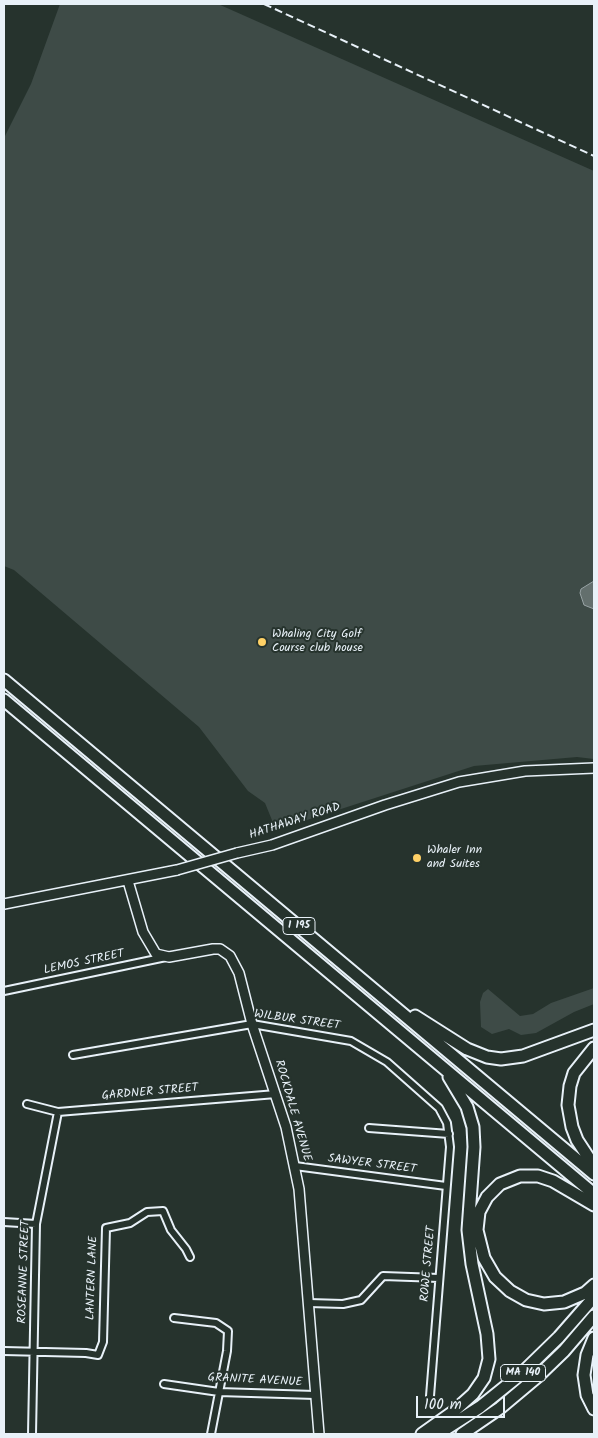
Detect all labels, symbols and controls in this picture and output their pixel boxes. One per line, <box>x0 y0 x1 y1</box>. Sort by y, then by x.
place label: Whaling City Golf Course club house <box>272 628 363 656</box>
marker: Whaling City Golf Course club house <box>256 636 268 648</box>
street label: HATHAWAY ROAD <box>248 800 342 844</box>
place label: Whaler Inn and Suites <box>427 844 482 872</box>
marker: Whaler Inn and Suites <box>411 852 423 864</box>
road number: I 195 <box>283 918 315 934</box>
street label: LEMOS STREET <box>42 947 126 979</box>
street label: WILBUR STREET <box>253 1008 341 1034</box>
street label: ROCKDALE AVENUE <box>271 1059 313 1163</box>
street label: GARDNER STREET <box>101 1082 199 1104</box>
street label: SAWYER STREET <box>327 1152 417 1178</box>
street label: ROSEANNE STREET <box>16 1220 34 1324</box>
street label: ROWE STREET <box>419 1226 439 1302</box>
street label: LANTERN LANE <box>84 1236 102 1320</box>
road number: MA 140 <box>500 1365 546 1382</box>
street label: GRANITE AVENUE <box>207 1371 303 1391</box>
scale bar <box>418 1386 507 1418</box>
text: 100 m <box>424 1393 462 1417</box>

